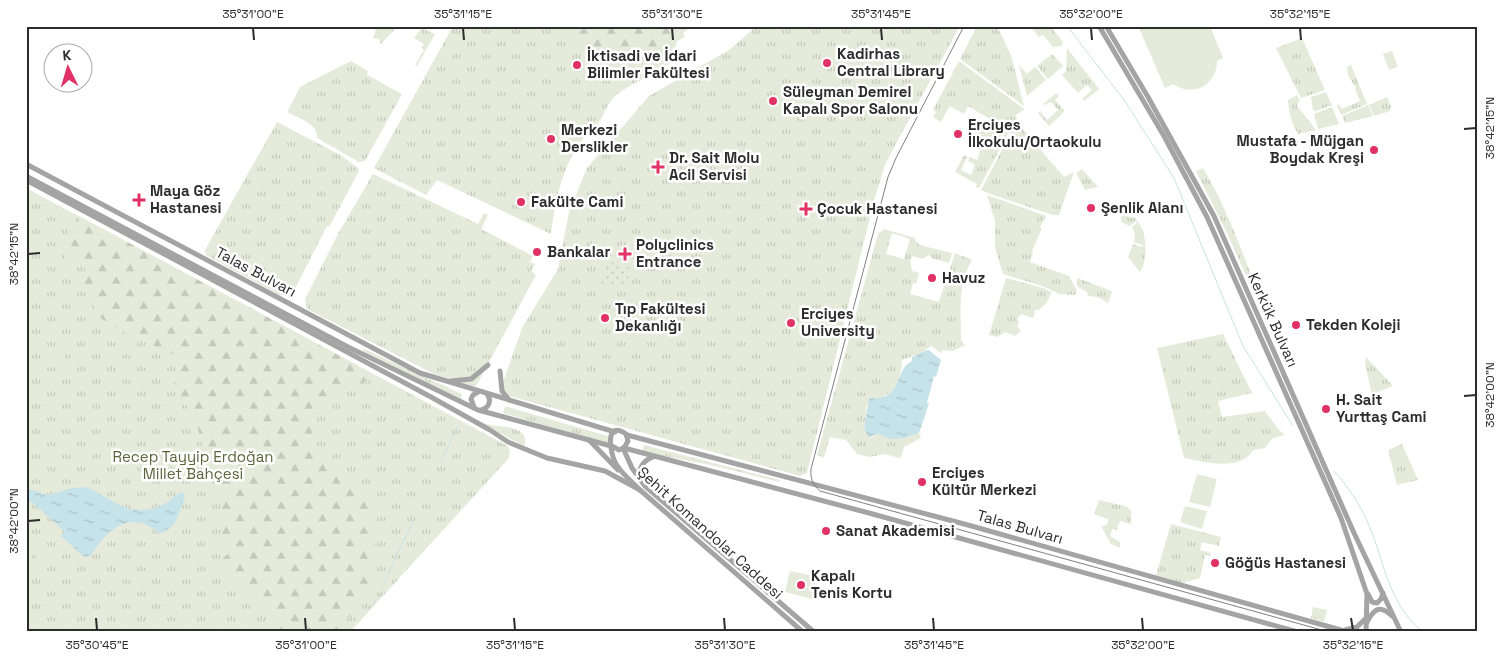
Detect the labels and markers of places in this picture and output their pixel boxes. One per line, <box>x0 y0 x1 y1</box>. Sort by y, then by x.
place label: Kadirhas Central Library <box>837 44 945 80</box>
place label: İktisadi ve İdari Bilimler Fakültesi <box>587 46 709 82</box>
marker: Kadirhas Central Library <box>821 57 833 69</box>
marker: İktisadi ve İdari Bilimler Fakültesi <box>571 59 583 71</box>
place label: Süleyman Demirel Kapalı Spor Salonu <box>783 82 918 118</box>
marker: Süleyman Demirel Kapalı Spor Salonu <box>767 95 779 107</box>
place label: Erciyes İlkokulu/Ortaokulu <box>968 115 1101 151</box>
place label: Merkezi Derslikler <box>561 120 628 156</box>
marker: Erciyes İlkokulu/Ortaokulu <box>952 128 964 140</box>
place label: Mustafa - Müjgan Boydak Kreşi <box>1236 131 1364 167</box>
marker: Merkezi Derslikler <box>545 133 557 145</box>
marker: Mustafa - Müjgan Boydak Kreşi <box>1368 144 1380 156</box>
place label: Dr. Sait Molu Acil Servisi <box>669 148 760 184</box>
marker: Dr. Sait Molu Acil Servisi <box>651 160 665 174</box>
place label: Maya Göz Hastanesi <box>150 181 221 217</box>
place label: Fakülte Cami <box>531 192 623 211</box>
marker: Maya Göz Hastanesi <box>132 193 146 207</box>
marker: Fakülte Cami <box>515 196 527 208</box>
place label: Şenlik Alanı <box>1101 198 1183 217</box>
place label: Çocuk Hastanesi <box>817 199 938 218</box>
marker: Çocuk Hastanesi <box>799 202 813 216</box>
marker: Şenlik Alanı <box>1085 202 1097 214</box>
place label: Polyclinics Entrance <box>636 235 714 271</box>
place label: Bankalar <box>547 242 611 261</box>
marker: Bankalar <box>531 246 543 258</box>
marker: Polyclinics Entrance <box>618 247 632 261</box>
place label: Havuz <box>942 268 986 287</box>
marker: Havuz <box>926 272 938 284</box>
place label: Tıp Fakültesi Dekanlığı <box>615 299 706 335</box>
place label: Erciyes University <box>801 304 875 340</box>
marker: Tıp Fakültesi Dekanlığı <box>599 312 611 324</box>
place label: Tekden Koleji <box>1306 315 1400 334</box>
marker: Erciyes University <box>785 317 797 329</box>
marker: Tekden Koleji <box>1290 319 1302 331</box>
place label: H. Sait Yurttaş Cami <box>1336 390 1427 426</box>
marker: H. Sait Yurttaş Cami <box>1320 403 1332 415</box>
place label: Erciyes Kültür Merkezi <box>932 463 1036 499</box>
marker: Erciyes Kültür Merkezi <box>916 476 928 488</box>
place label: Sanat Akademisi <box>836 521 955 540</box>
marker: Sanat Akademisi <box>820 525 832 537</box>
place label: Göğüs Hastanesi <box>1225 553 1346 572</box>
marker: Göğüs Hastanesi <box>1209 557 1221 569</box>
place label: Kapalı Tenis Kortu <box>811 566 892 602</box>
marker: Kapalı Tenis Kortu <box>795 579 807 591</box>

